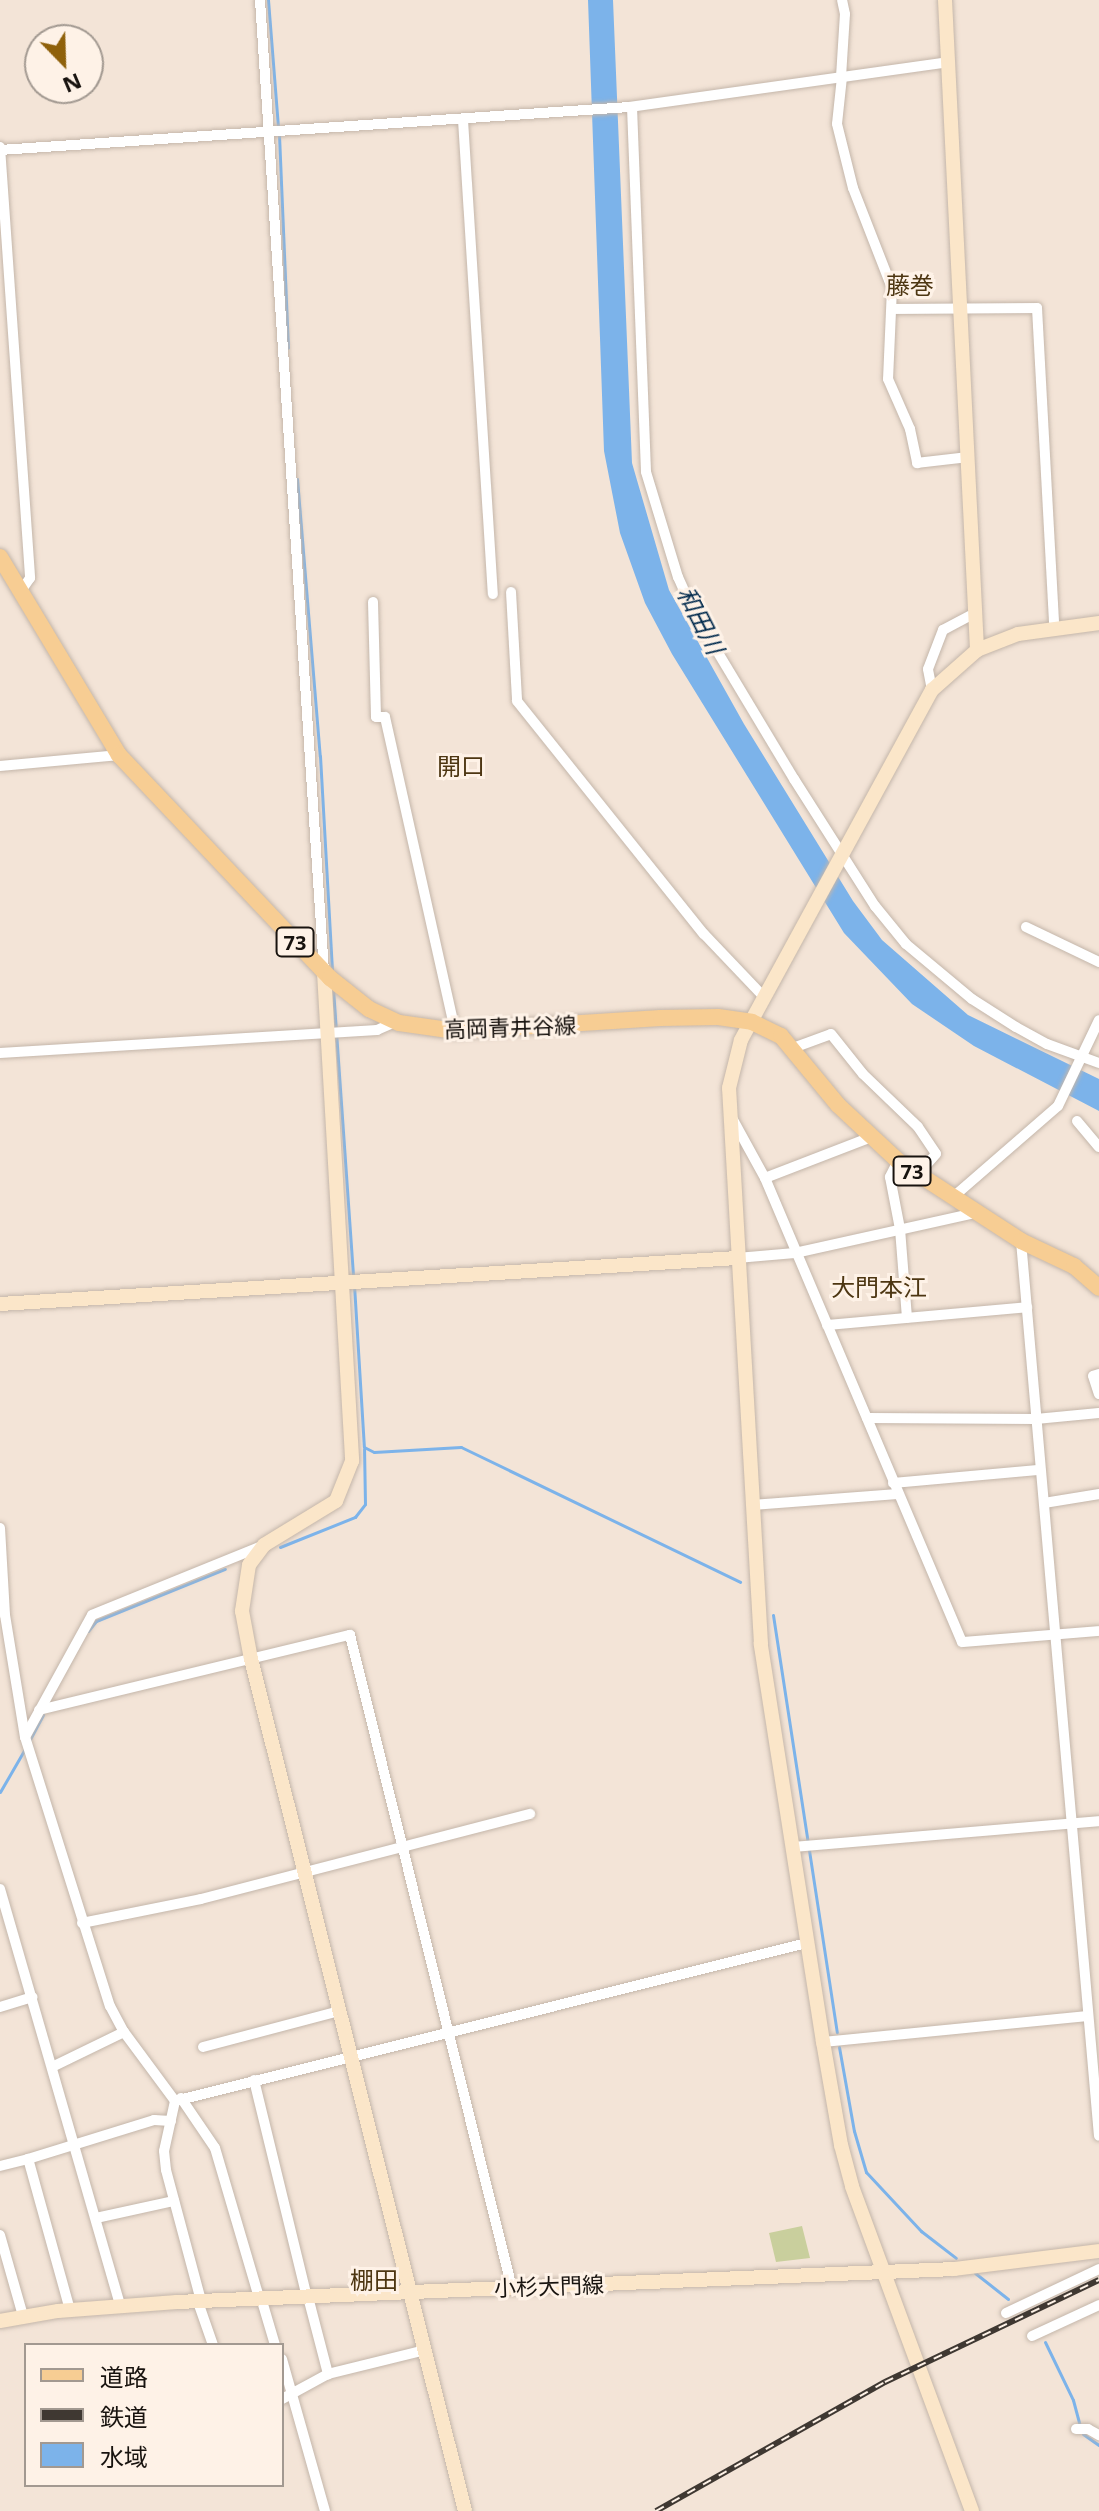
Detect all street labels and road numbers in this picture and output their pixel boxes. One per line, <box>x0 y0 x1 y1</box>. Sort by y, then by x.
road number: 73 <box>275 926 315 958</box>
street label: 高岡青井谷線 <box>444 1012 576 1042</box>
road number: 73 <box>892 1155 932 1187</box>
street label: 小杉大門線 <box>494 2271 604 2301</box>

